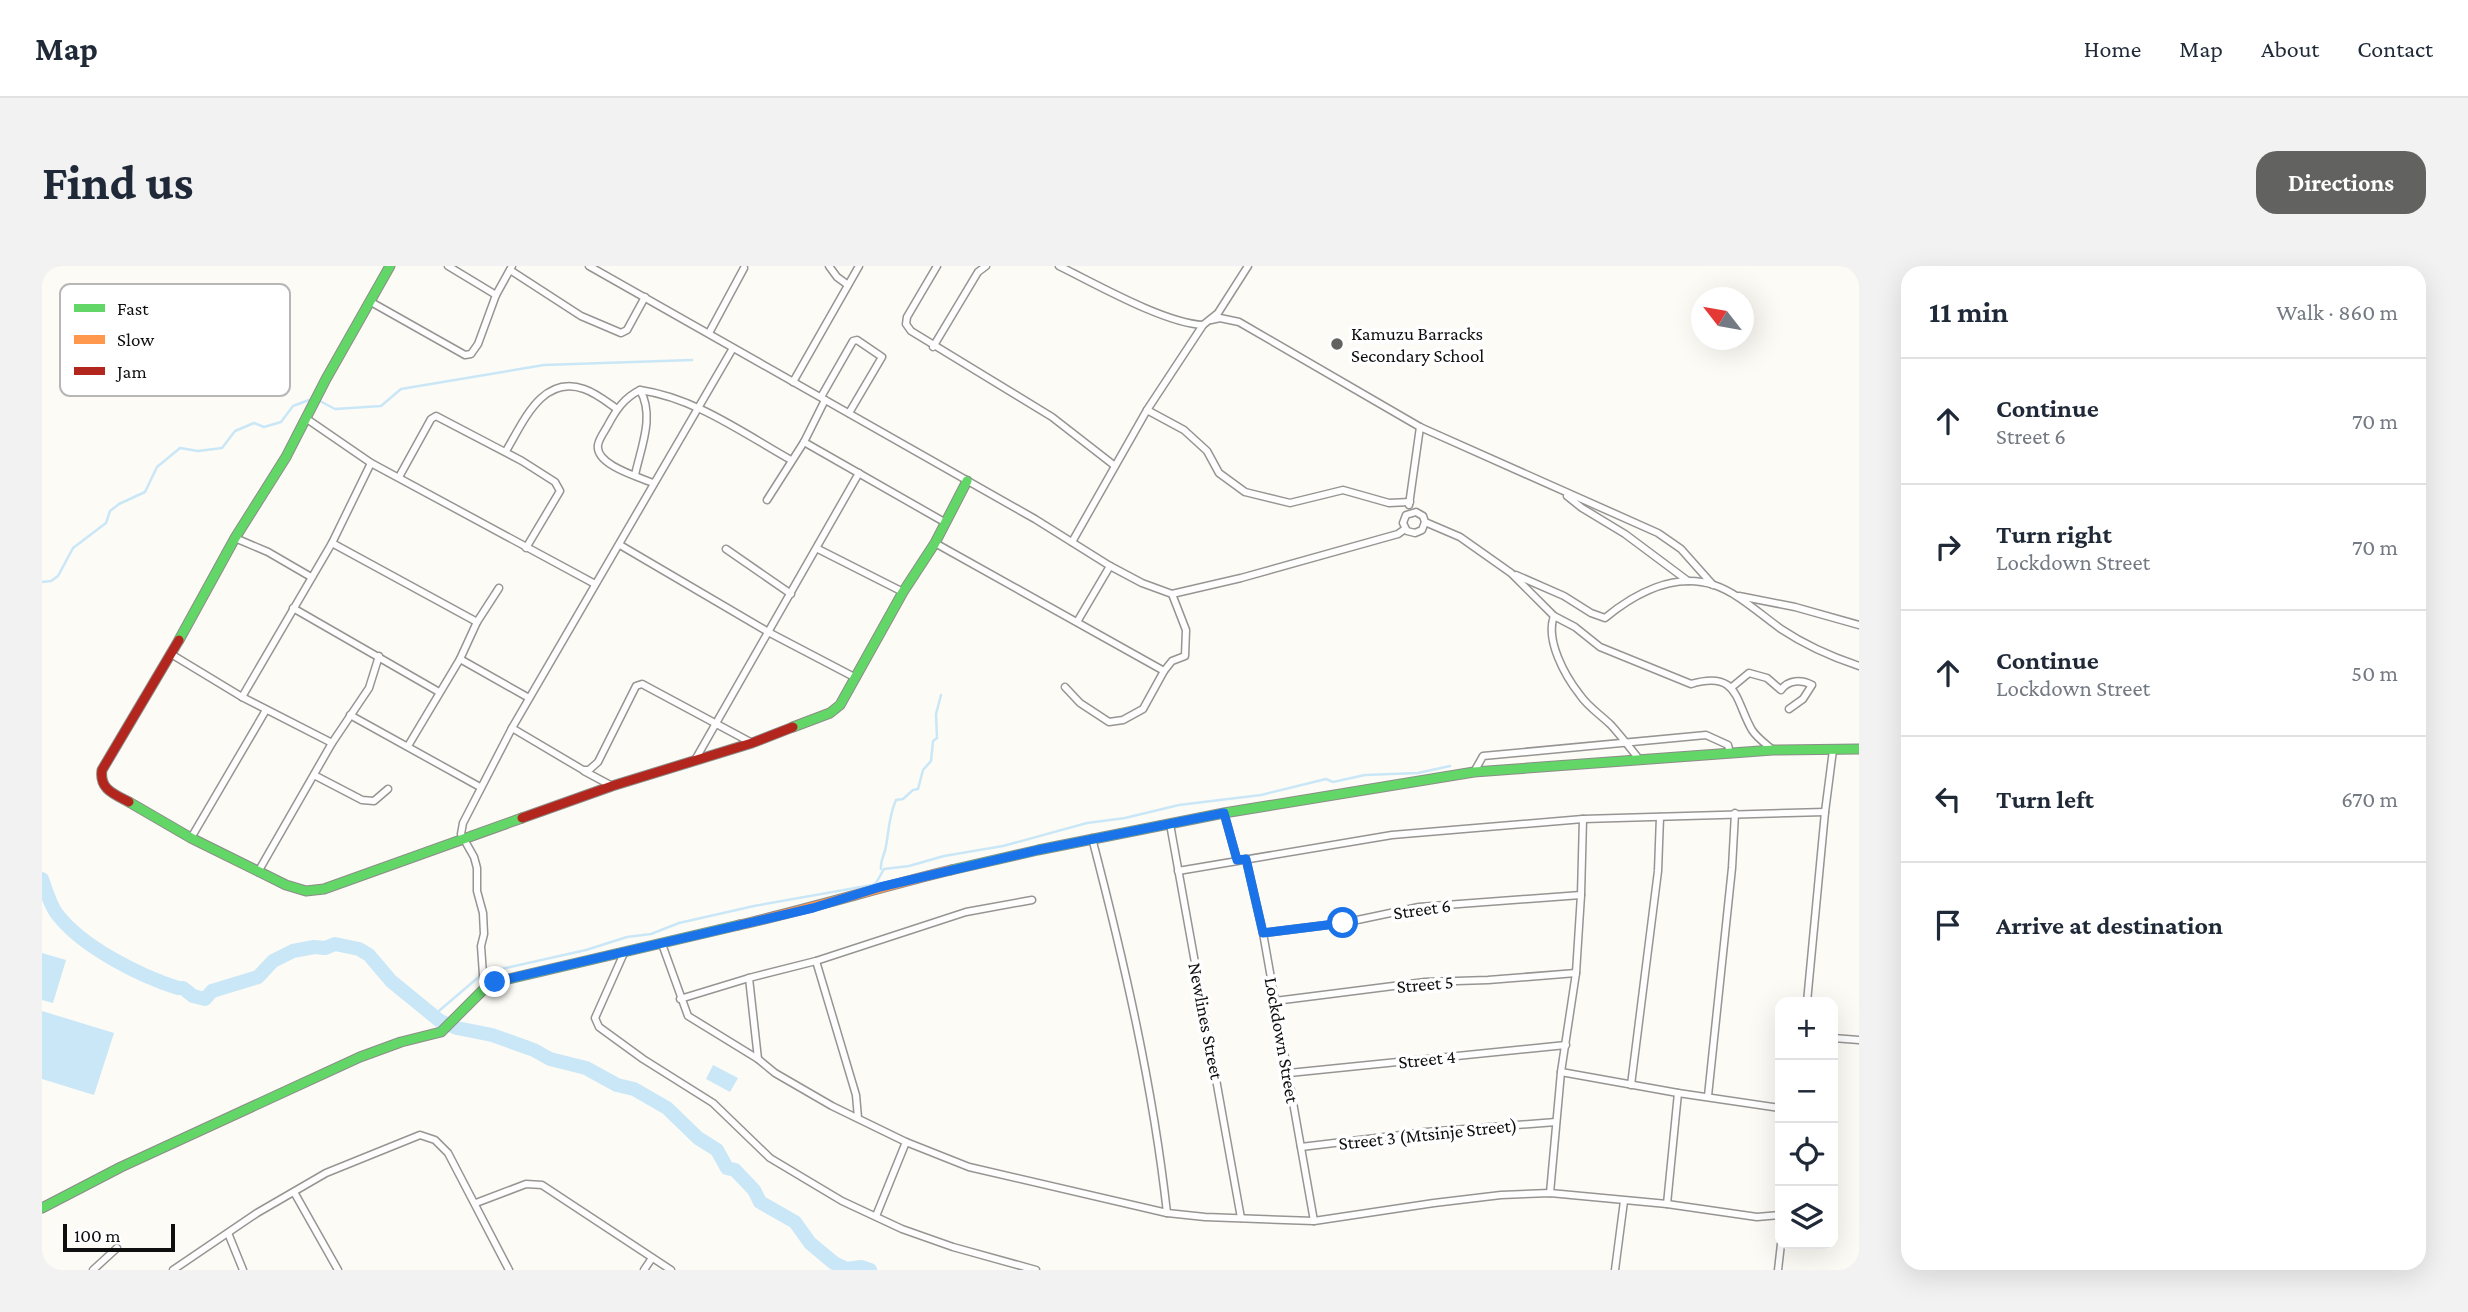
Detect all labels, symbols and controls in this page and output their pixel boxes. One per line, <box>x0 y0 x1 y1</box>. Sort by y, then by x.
text: Map <box>35 30 98 67</box>
text: Home <box>2084 35 2141 62</box>
text: Map <box>2179 35 2223 62</box>
text: About <box>2261 35 2319 62</box>
text: Contact <box>2357 35 2433 62</box>
button: Directions <box>2256 151 2426 214</box>
text: Find us <box>42 155 194 210</box>
legend <box>60 284 290 396</box>
north arrow <box>1691 287 1754 350</box>
text: 11 min <box>1929 295 2009 328</box>
text: Fast <box>117 298 149 319</box>
text: Walk · 860 m <box>2276 299 2398 325</box>
place label: Kamuzu Barracks Secondary School <box>1351 323 1484 366</box>
text: Slow <box>117 329 154 350</box>
marker: Kamuzu Barracks Secondary School <box>1329 336 1345 352</box>
text: Jam <box>115 361 147 382</box>
text: Continue <box>1996 394 2099 423</box>
icon: ahead <box>1929 402 1967 440</box>
text: 70 m <box>2352 408 2398 434</box>
text: Street 6 <box>1996 423 2066 449</box>
text: Turn right <box>1996 520 2112 549</box>
icon: right <box>1929 528 1967 566</box>
text: 70 m <box>2352 534 2398 560</box>
text: Lockdown Street <box>1996 549 2150 575</box>
text: Continue <box>1996 646 2099 675</box>
icon: ahead <box>1929 654 1967 692</box>
text: 50 m <box>2351 660 2398 686</box>
text: Lockdown Street <box>1996 675 2150 701</box>
icon: left <box>1929 780 1967 818</box>
text: Turn left <box>1996 785 2094 814</box>
text: 670 m <box>2341 786 2398 812</box>
street label: Street 6 <box>1392 895 1452 923</box>
icon: arrive <box>1929 906 1967 944</box>
route start <box>1327 907 1358 938</box>
text: Arrive at destination <box>1996 911 2223 940</box>
street label: Newlines Street <box>1184 961 1228 1082</box>
route end <box>479 966 510 997</box>
street label: Street 5 <box>1396 971 1454 997</box>
street label: Lockdown Street <box>1261 975 1304 1105</box>
map controls <box>1775 997 1838 1249</box>
button: + <box>1775 997 1838 1060</box>
street label: Street 4 <box>1397 1046 1457 1072</box>
button: − <box>1775 1060 1838 1123</box>
street label: Street 3 (Mtsinje Street) <box>1338 1114 1519 1155</box>
button: locate <box>1775 1123 1838 1186</box>
button: layers <box>1775 1186 1838 1249</box>
scale bar <box>63 1221 175 1253</box>
text: 100 m <box>74 1225 121 1246</box>

